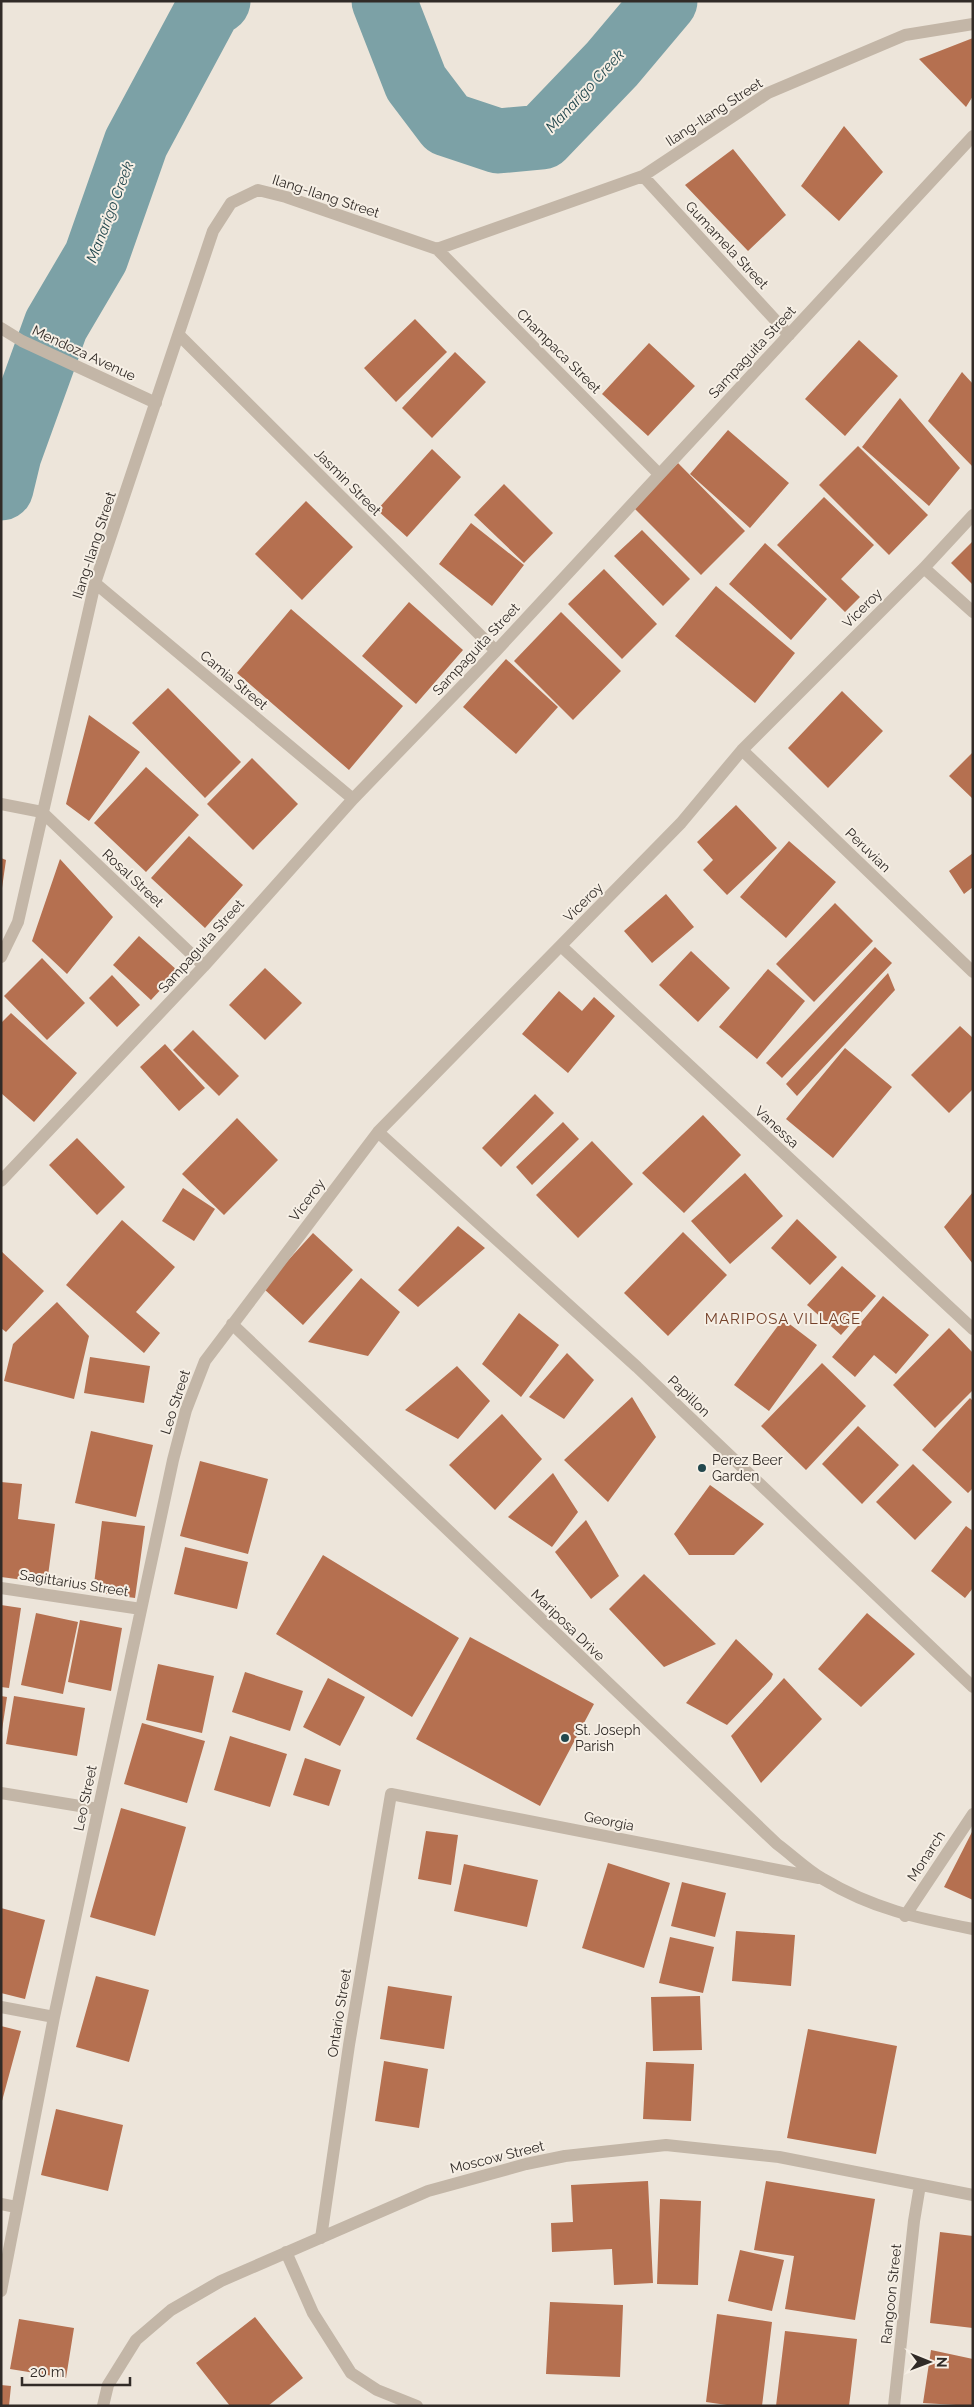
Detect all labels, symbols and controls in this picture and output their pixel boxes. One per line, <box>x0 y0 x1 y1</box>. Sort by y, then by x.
water label: Manarigo Creek <box>542 46 628 136</box>
street label: Ilang-Ilang Street <box>663 75 765 149</box>
water label: Manarigo Creek <box>82 159 138 265</box>
street label: Ilang-Ilang Street <box>270 171 382 221</box>
street label: Gumamela Street <box>682 198 772 292</box>
street label: Sampaguita Street <box>705 302 799 401</box>
street label: Champaca Street <box>514 306 605 397</box>
street label: Mendoza Avenue <box>30 322 138 384</box>
street label: Jasmin Street <box>311 445 385 519</box>
street label: Ilang-Ilang Street <box>69 489 119 601</box>
street label: Viceroy <box>839 585 885 631</box>
street label: Sampaguita Street <box>429 599 523 698</box>
street label: Camia Street <box>197 647 271 713</box>
street label: Peruvian <box>842 825 894 875</box>
street label: Rosal Street <box>99 846 167 910</box>
street label: Viceroy <box>560 879 606 925</box>
street label: Sampaguita Street <box>155 896 247 996</box>
street label: Vanessa <box>752 1103 802 1151</box>
street label: Viceroy <box>286 1175 328 1224</box>
district label: MARIPOSA VILLAGE <box>705 1310 861 1328</box>
street label: Leo Street <box>157 1367 193 1436</box>
street label: Papillon <box>665 1372 713 1420</box>
place label: Perez Beer Garden <box>712 1452 783 1484</box>
marker: Perez Beer Garden <box>696 1462 708 1474</box>
street label: Sagittarius Street <box>18 1566 130 1600</box>
street label: Mariposa Drive <box>528 1586 608 1664</box>
place label: St. Joseph Parish <box>575 1722 641 1754</box>
marker: St. Joseph Parish <box>559 1732 571 1744</box>
street label: Leo Street <box>70 1763 100 1832</box>
street label: Georgia <box>583 1808 635 1834</box>
street label: Monarch <box>904 1828 948 1884</box>
street label: Ontario Street <box>324 1967 354 2058</box>
street label: Moscow Street <box>448 2138 546 2176</box>
street label: Rangoon Street <box>878 2243 904 2345</box>
north arrow <box>904 2337 954 2387</box>
scale bar <box>22 2354 130 2386</box>
text: N <box>934 2357 950 2368</box>
text: 20 m <box>30 2363 65 2381</box>

